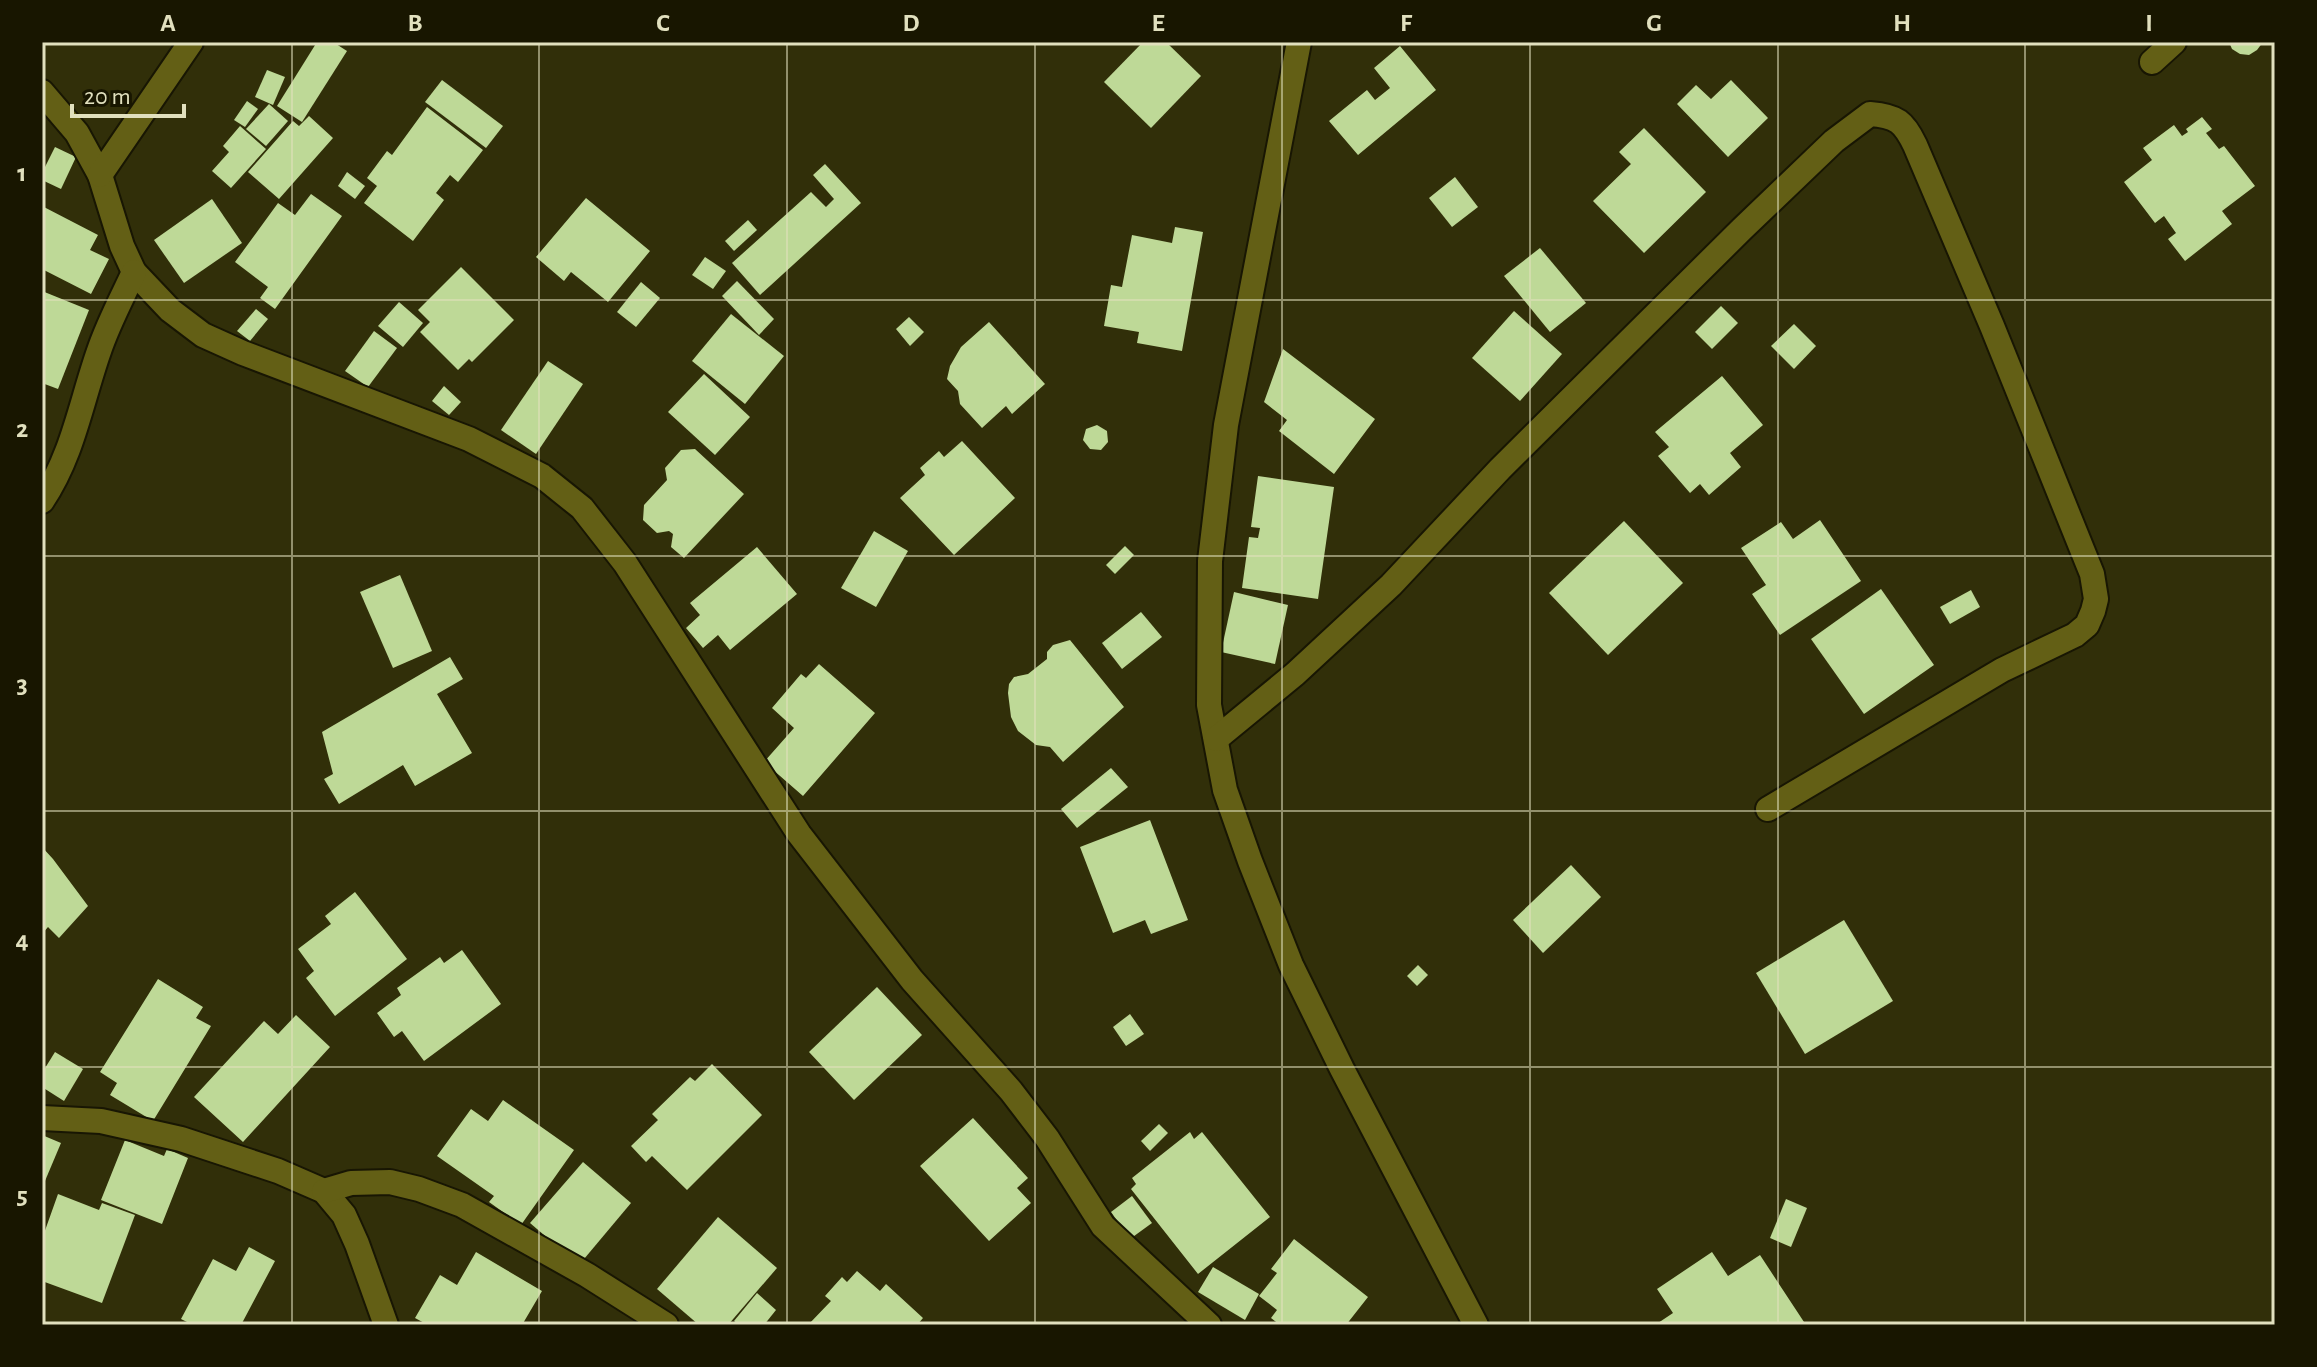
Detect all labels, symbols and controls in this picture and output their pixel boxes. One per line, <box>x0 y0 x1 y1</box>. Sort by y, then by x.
text: A <box>160 10 176 36</box>
text: B <box>407 10 423 36</box>
text: C <box>656 10 670 36</box>
text: D <box>902 10 920 36</box>
text: E <box>1151 10 1165 36</box>
text: F <box>1400 10 1413 36</box>
text: G <box>1646 10 1662 36</box>
text: H <box>1893 10 1911 36</box>
text: I <box>2145 10 2153 36</box>
scale bar <box>72 68 184 118</box>
text: 20 m <box>84 85 131 109</box>
text: 1 <box>17 160 27 186</box>
text: 2 <box>16 416 28 442</box>
text: 3 <box>16 672 28 698</box>
text: 4 <box>15 927 29 953</box>
text: 5 <box>16 1183 28 1209</box>

